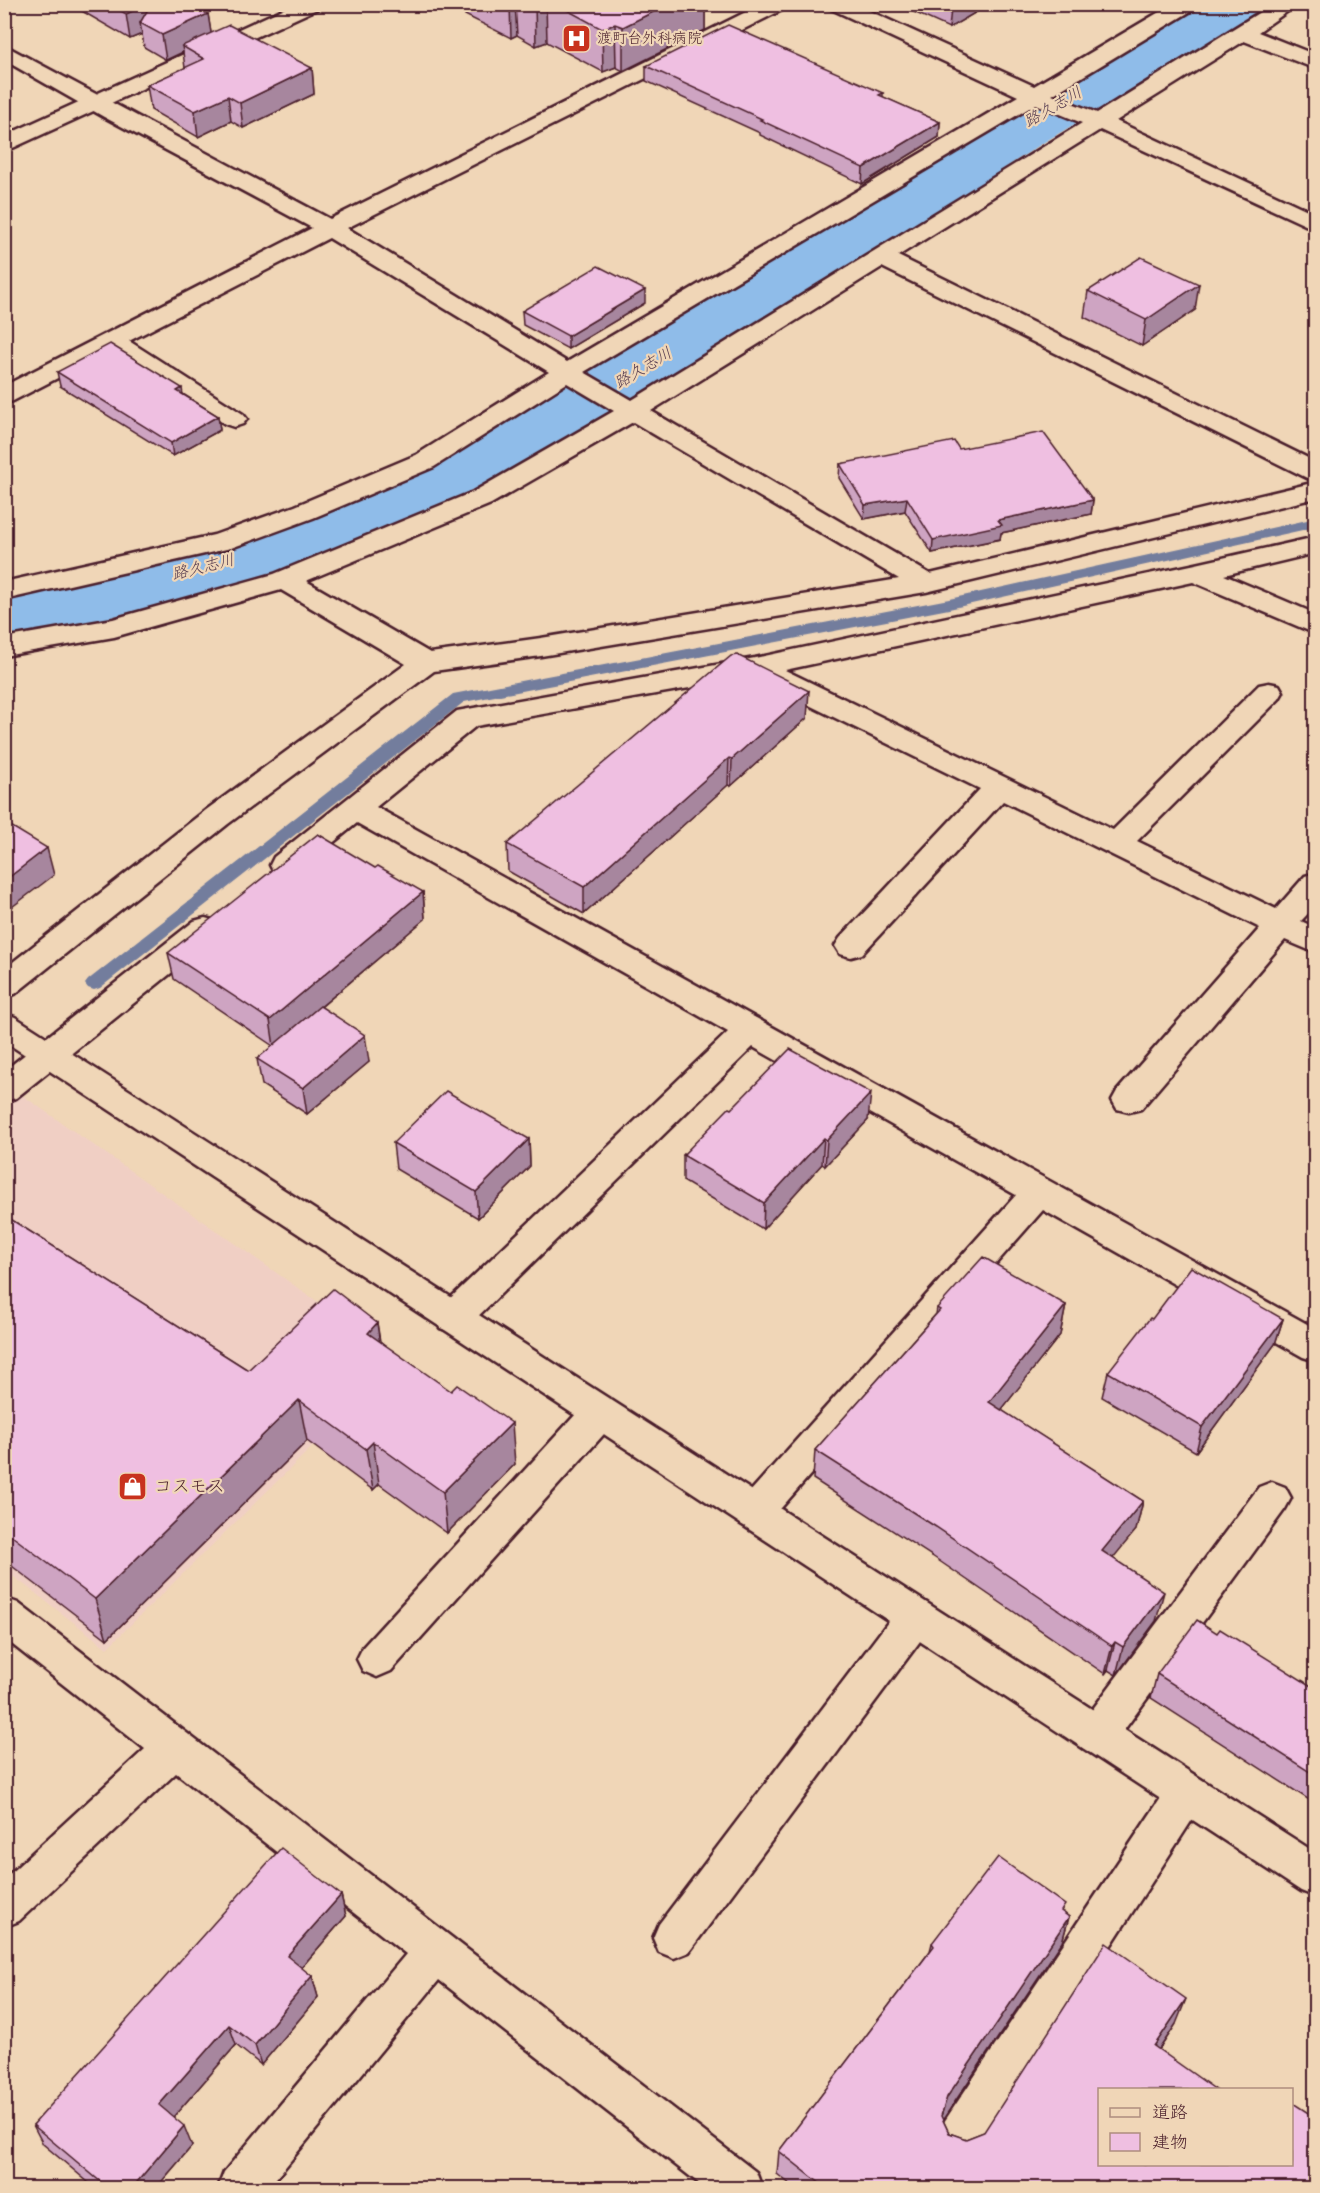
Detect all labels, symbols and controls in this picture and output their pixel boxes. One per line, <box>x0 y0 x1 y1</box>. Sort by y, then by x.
hospital icon: 渡町台外科病院 <box>560 22 592 54</box>
place label: 渡町台外科病院 <box>597 29 702 47</box>
water label: 路久志川 <box>1021 83 1085 131</box>
water label: 路久志川 <box>611 344 675 392</box>
water label: 路久志川 <box>170 551 236 583</box>
shop icon: コスモス <box>117 1470 149 1502</box>
place label: コスモス <box>154 1476 225 1497</box>
legend <box>1098 2088 1293 2166</box>
text: 道路 <box>1152 2102 1188 2123</box>
text: 建物 <box>1152 2132 1188 2153</box>

